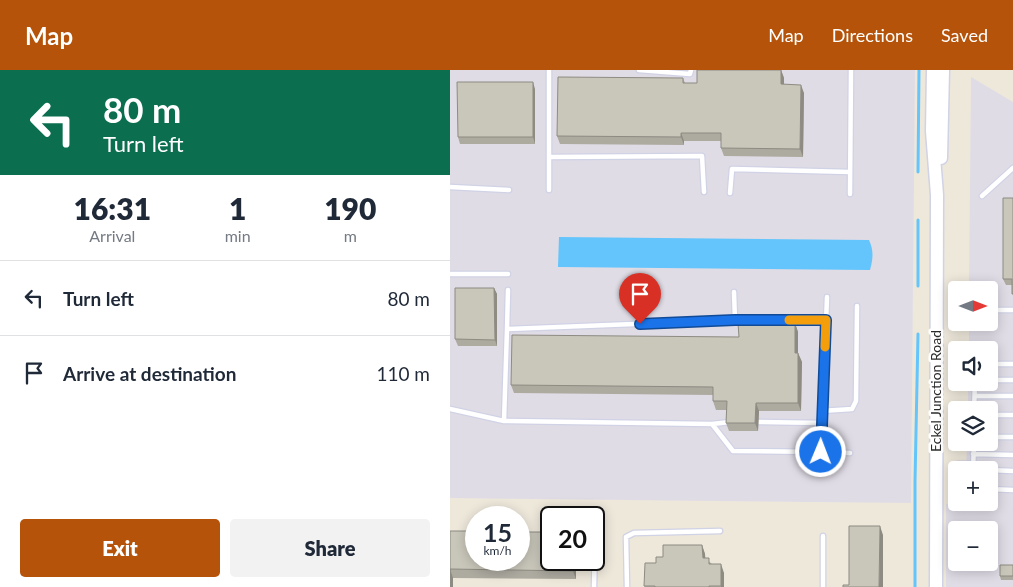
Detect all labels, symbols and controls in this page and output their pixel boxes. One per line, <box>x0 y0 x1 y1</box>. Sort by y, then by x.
text: Map <box>25 21 73 50</box>
text: Map <box>768 24 804 46</box>
text: Directions <box>832 24 913 46</box>
text: Saved <box>941 24 988 46</box>
text: 80 m <box>103 88 181 130</box>
icon: left <box>20 90 85 155</box>
text: Turn left <box>103 130 184 157</box>
text: 16:31 <box>74 190 151 226</box>
text: 1 <box>229 190 246 226</box>
text: 190 <box>324 190 376 226</box>
text: Arrival <box>89 226 135 245</box>
text: min <box>225 226 251 245</box>
text: m <box>344 226 357 245</box>
pin <box>619 273 661 324</box>
icon: arrive <box>626 280 654 308</box>
north arrow <box>948 281 998 331</box>
map controls <box>948 281 998 571</box>
icon: left <box>20 284 48 312</box>
text: Turn left <box>63 287 134 310</box>
text: 80 m <box>387 287 430 310</box>
street label: Eckel Junction Road <box>927 330 944 452</box>
button: sound <box>948 341 998 391</box>
icon: arrive <box>20 359 48 387</box>
text: Arrive at destination <box>63 362 236 385</box>
text: 110 m <box>376 362 430 385</box>
button: layers <box>948 401 998 451</box>
position arrow <box>794 425 846 477</box>
button: + <box>948 461 998 511</box>
speed limit sign: 20 <box>540 506 605 571</box>
text: 15 <box>483 517 512 547</box>
button: Exit <box>20 519 220 577</box>
button: Share <box>230 519 430 577</box>
button: − <box>948 521 998 571</box>
text: km/h <box>483 543 512 558</box>

